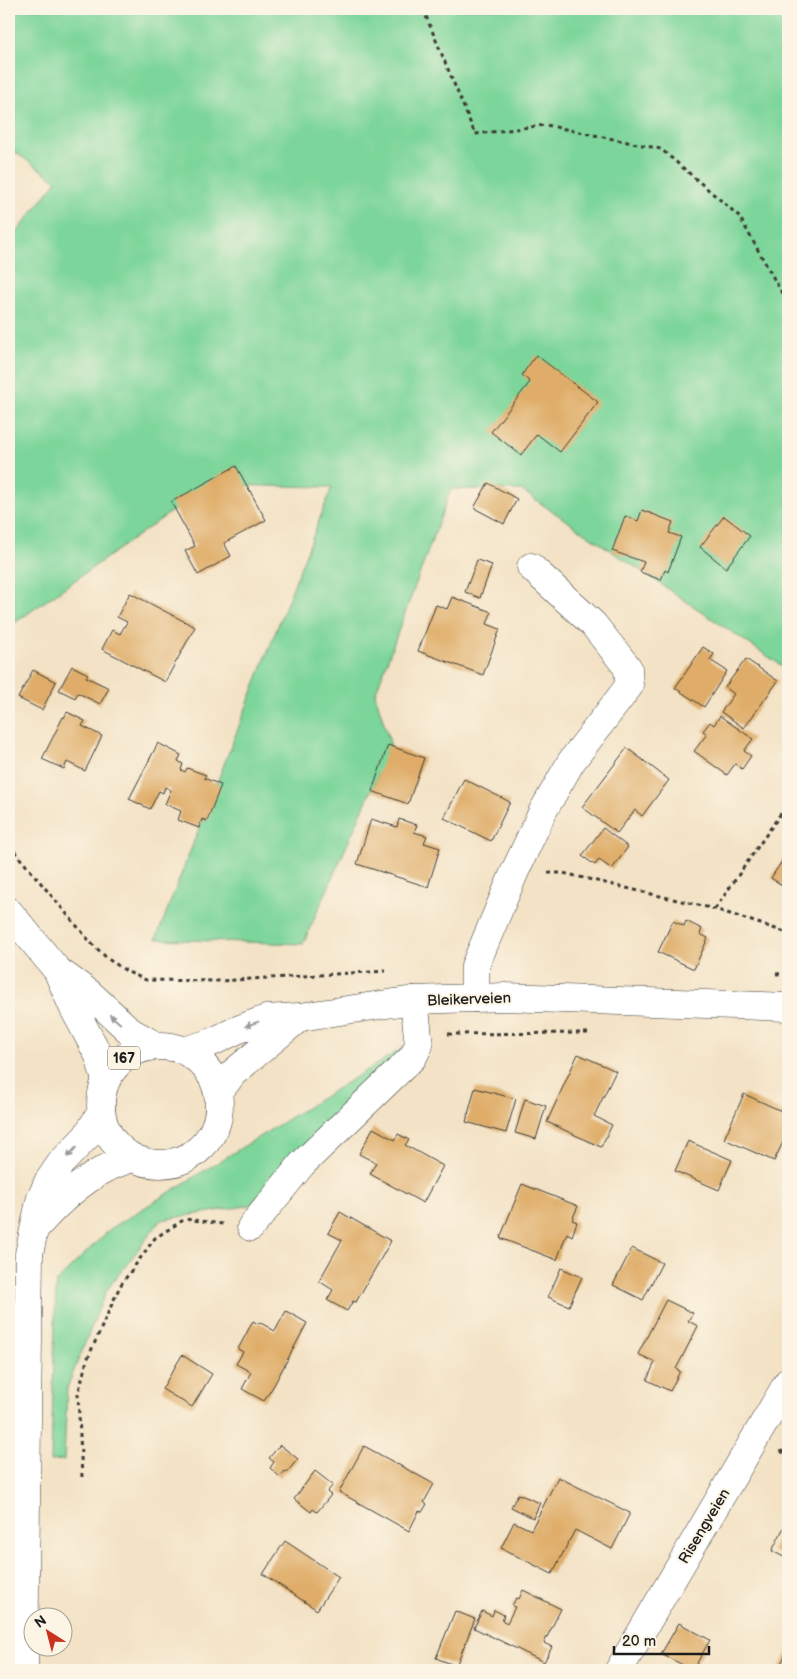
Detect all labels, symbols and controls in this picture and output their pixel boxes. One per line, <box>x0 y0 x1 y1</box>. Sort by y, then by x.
street label: Bleikerveien <box>427 989 511 1010</box>
one-way arrow <box>110 1013 122 1025</box>
one-way arrow <box>244 1020 259 1028</box>
road number: 167 <box>108 1046 140 1070</box>
one-way arrow <box>66 1145 78 1157</box>
street label: Risengveien <box>675 1485 734 1567</box>
north arrow <box>22 1606 72 1656</box>
text: N <box>31 1612 50 1632</box>
scale bar <box>614 1624 710 1656</box>
text: 20 m <box>622 1632 656 1651</box>

